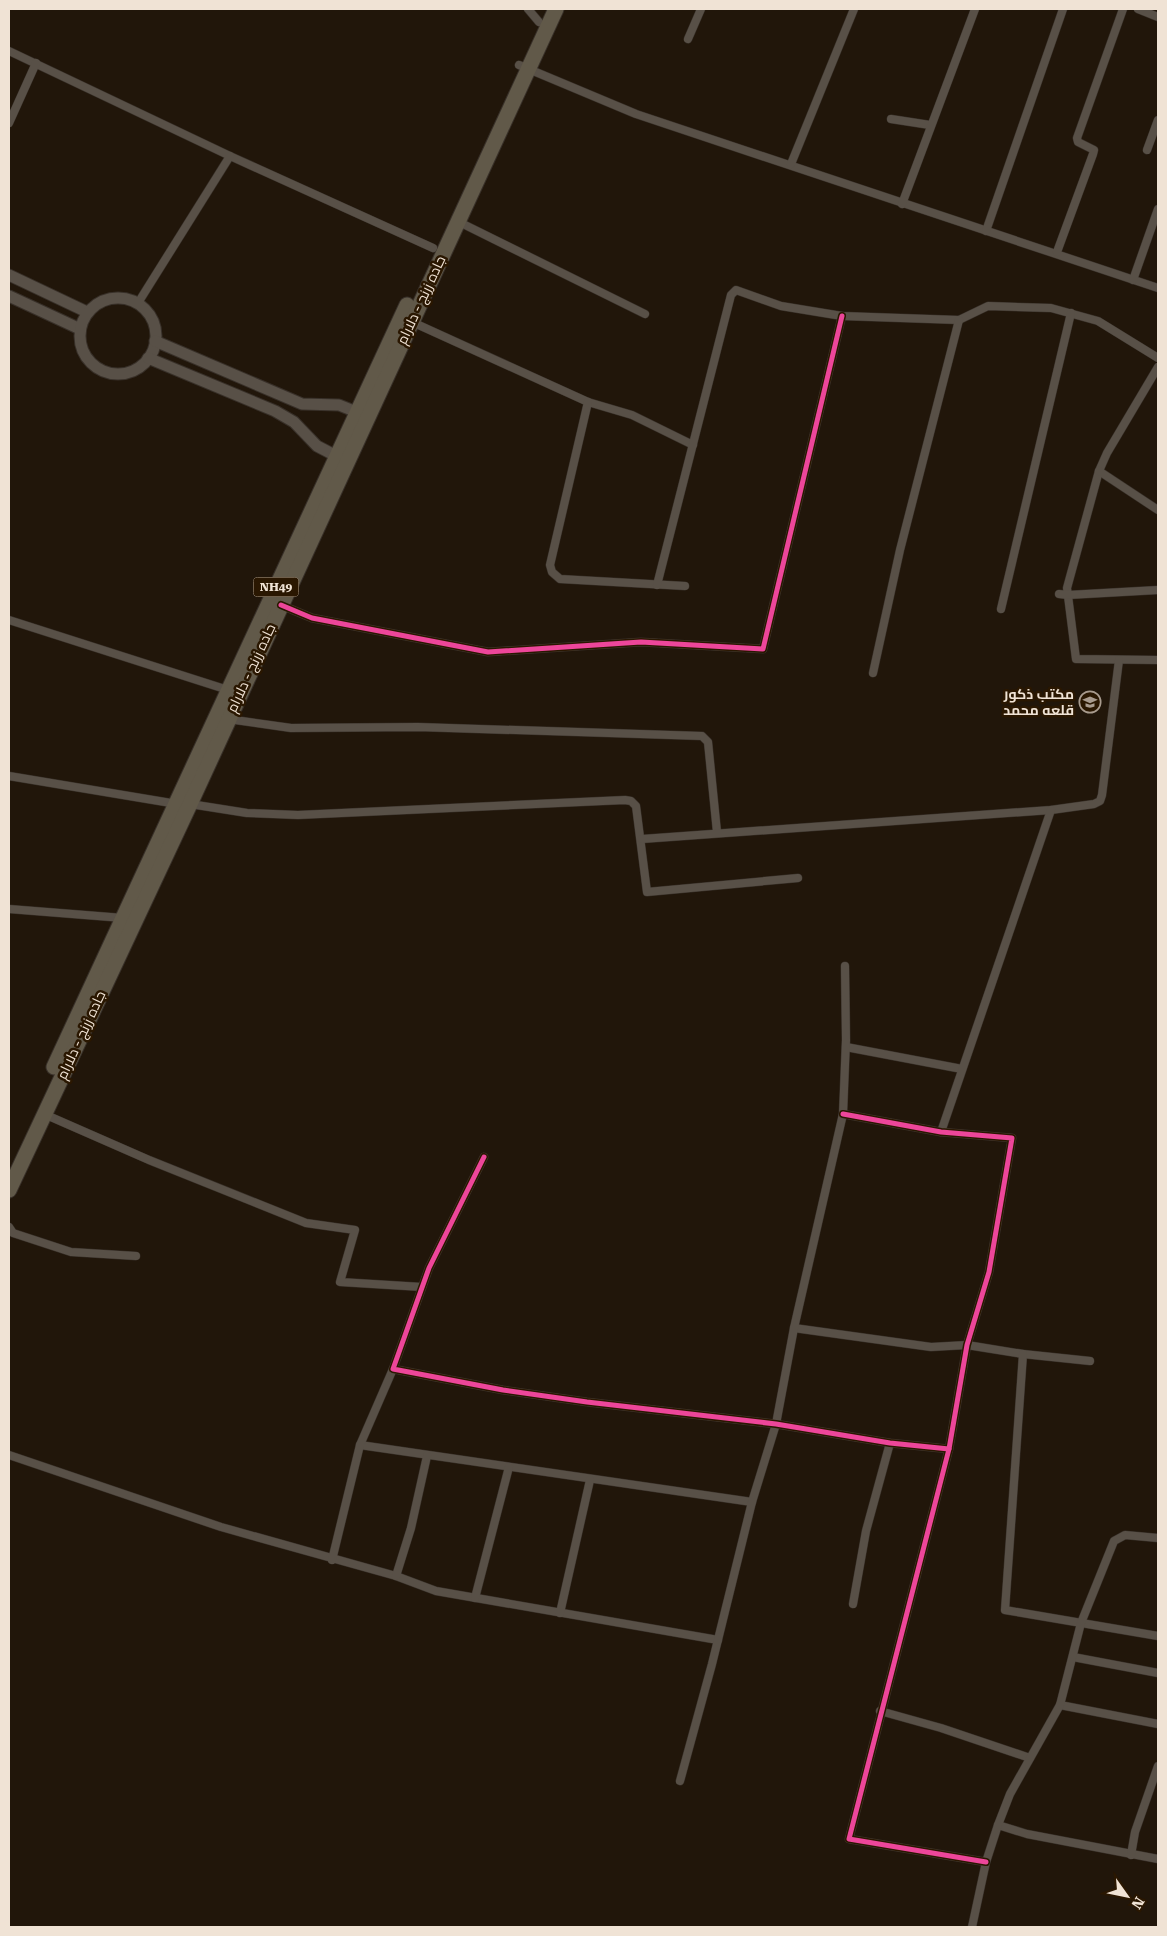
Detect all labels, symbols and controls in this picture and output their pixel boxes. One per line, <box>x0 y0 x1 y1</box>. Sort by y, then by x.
street label: جاده زرنج - دلارام <box>394 253 450 348</box>
road number: NH49 <box>254 578 298 596</box>
street label: جاده زرنج - دلارام <box>224 621 280 716</box>
place label: مکتب ذکور قلعه محمد <box>1003 686 1074 718</box>
school or university icon: مکتب ذکور قلعه محمد <box>1078 690 1102 714</box>
street label: جاده زرنج - دلارام <box>54 988 110 1083</box>
north arrow <box>1102 1871 1152 1921</box>
text: N <box>1128 1894 1148 1912</box>

